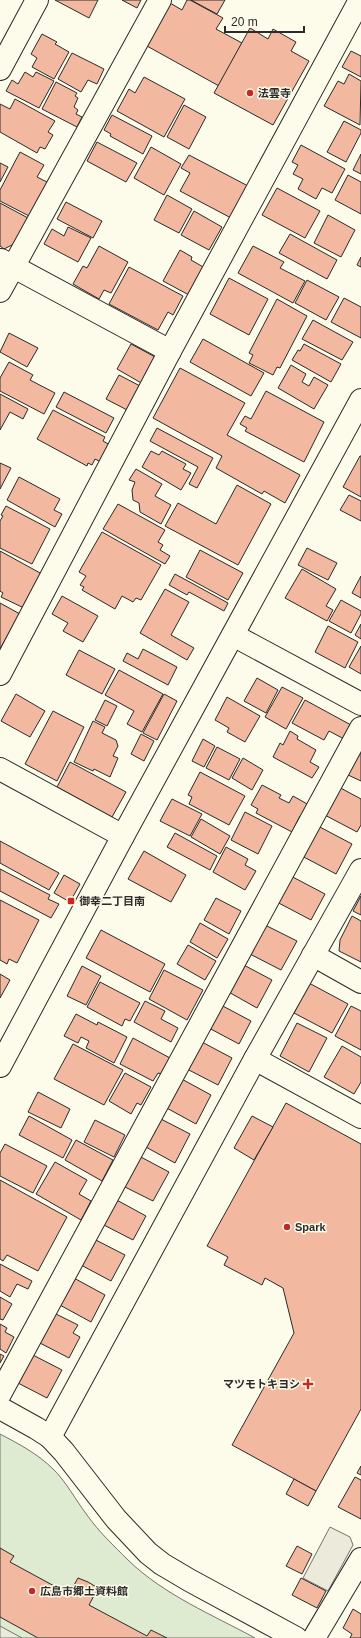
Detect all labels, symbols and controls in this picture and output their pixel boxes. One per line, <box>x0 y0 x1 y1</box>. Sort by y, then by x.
scale bar <box>225 8 304 34</box>
text: 20 m <box>231 15 258 29</box>
place label: 法雲寺 <box>258 87 291 99</box>
marker: 法雲寺 <box>245 88 255 98</box>
place label: 御幸二丁目南 <box>79 895 145 907</box>
marker: 御幸二丁目南 <box>66 896 76 906</box>
place label: Spark <box>295 1221 326 1233</box>
marker: Spark <box>282 1222 292 1232</box>
place label: マツモトキヨシ <box>223 1378 300 1390</box>
marker: マツモトキヨシ <box>303 1379 313 1389</box>
place label: 広島市郷土資料館 <box>40 1585 128 1597</box>
marker: 広島市郷土資料館 <box>27 1586 37 1596</box>

